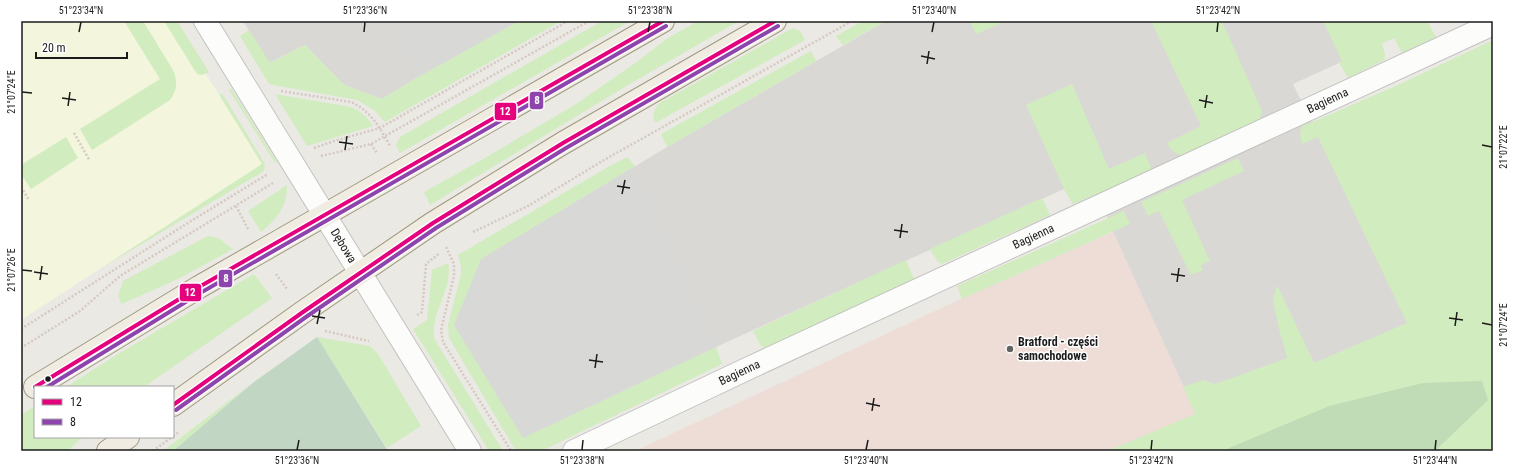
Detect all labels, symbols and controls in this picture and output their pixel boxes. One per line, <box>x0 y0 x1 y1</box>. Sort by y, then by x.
text: 51°23'34"N <box>59 5 103 16</box>
text: 51°23'36"N <box>343 5 387 16</box>
text: 51°23'38"N <box>628 5 672 16</box>
text: 51°23'40"N <box>912 5 956 16</box>
text: 51°23'42"N <box>1196 5 1240 16</box>
scale bar <box>36 34 127 60</box>
text: 20 m <box>42 41 66 55</box>
text: 21°07'24"E <box>6 70 17 114</box>
street label: Bagienna <box>1305 85 1351 116</box>
line badge: 8 <box>529 91 544 110</box>
text: 8 <box>534 94 540 107</box>
line badge: 12 <box>494 102 517 121</box>
text: 12 <box>499 105 511 118</box>
text: 21°07'22"E <box>1498 125 1509 169</box>
street label: Bagienna <box>1010 221 1057 252</box>
street label: Dębowa <box>328 226 360 266</box>
text: 21°07'26"E <box>6 248 17 292</box>
line badge: 8 <box>218 269 233 288</box>
text: 8 <box>223 272 229 285</box>
line badge: 12 <box>179 283 202 302</box>
text: 12 <box>184 286 196 299</box>
text: 21°07'24"E <box>1498 303 1509 347</box>
place label: Bratford - części samochodowe <box>1018 335 1098 363</box>
marker: Bratford - części samochodowe <box>1005 344 1015 354</box>
street label: Bagienna <box>716 357 762 388</box>
unlabelled marker <box>43 374 53 384</box>
legend <box>34 386 174 438</box>
text: 12 <box>70 395 82 409</box>
text: 8 <box>70 415 76 429</box>
text: 51°23'36"N <box>275 455 319 466</box>
text: 51°23'38"N <box>560 455 604 466</box>
text: 51°23'40"N <box>844 455 888 466</box>
text: 51°23'42"N <box>1129 455 1173 466</box>
text: 51°23'44"N <box>1413 455 1457 466</box>

